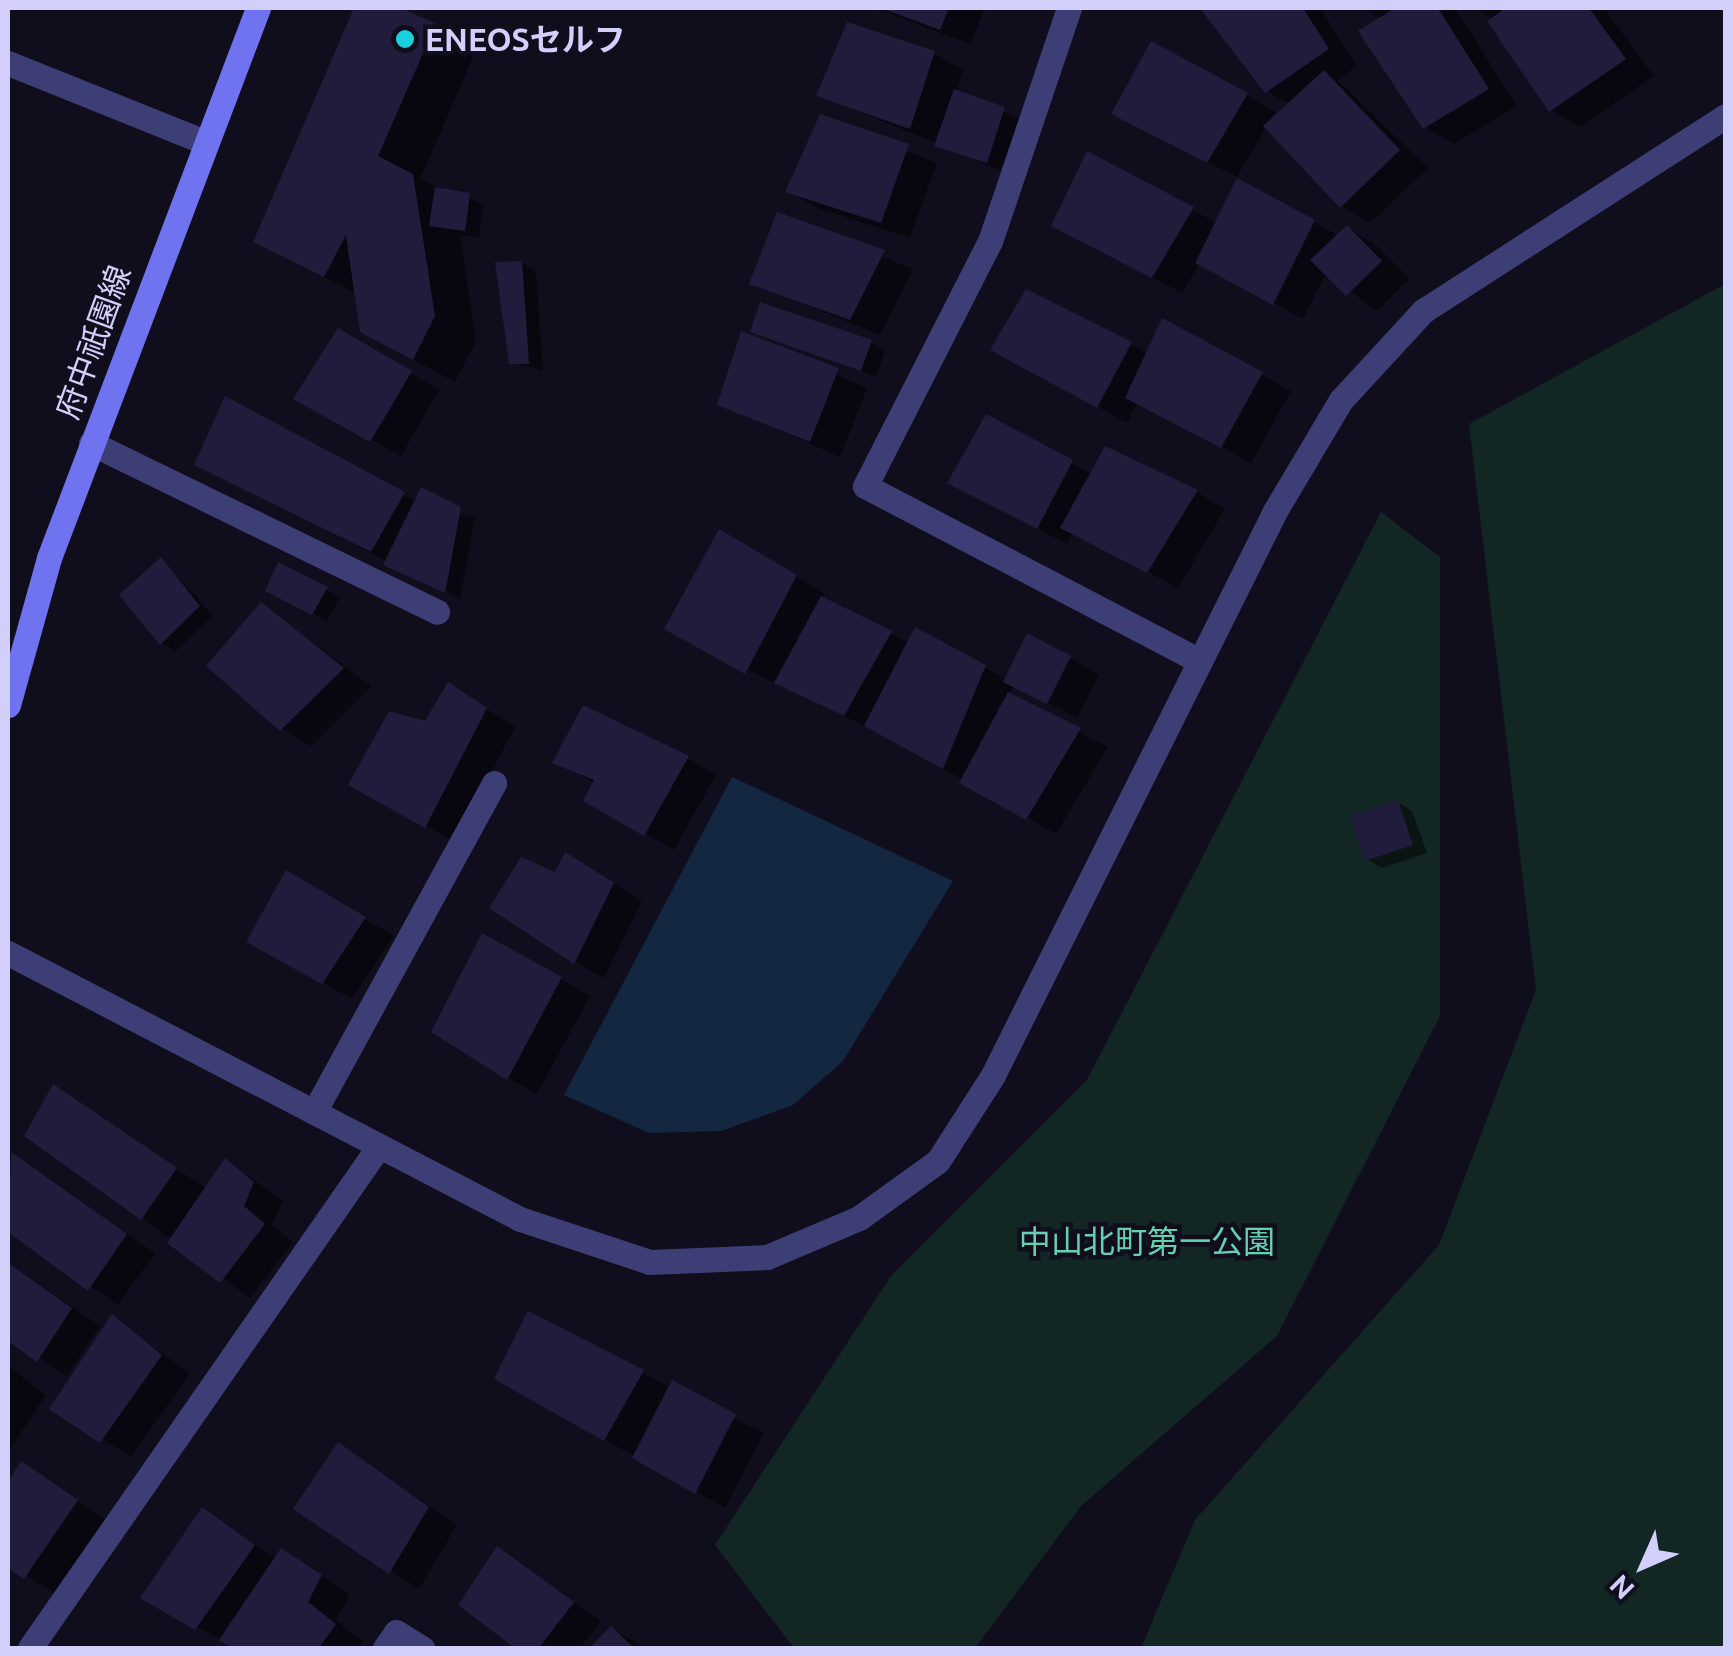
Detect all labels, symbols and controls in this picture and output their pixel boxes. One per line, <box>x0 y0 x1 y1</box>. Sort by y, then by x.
place label: ENEOSセルフ <box>425 20 626 58</box>
marker: ENEOSセルフ <box>394 28 416 50</box>
street label: 府中祇園線 <box>48 260 138 424</box>
park label: 中山北町第一公園 <box>1019 1222 1275 1260</box>
north arrow <box>1593 1516 1693 1616</box>
text: N <box>1603 1569 1640 1606</box>

